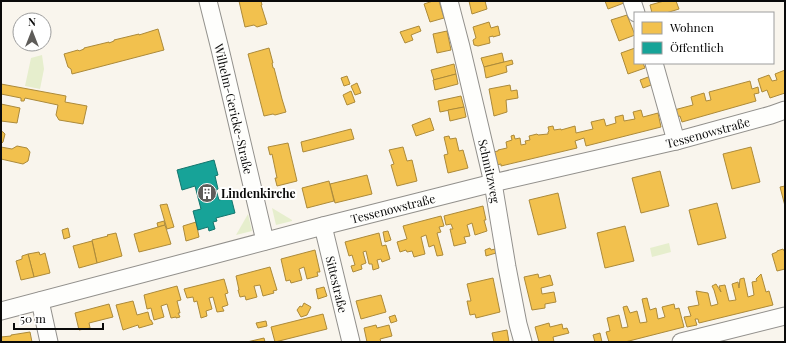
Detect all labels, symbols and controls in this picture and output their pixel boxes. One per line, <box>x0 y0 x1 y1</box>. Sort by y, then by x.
north arrow <box>12 12 52 52</box>
legend <box>634 12 774 64</box>
text: N <box>28 14 36 29</box>
text: Wohnen <box>669 19 714 35</box>
text: Öffentlich <box>670 39 724 55</box>
street label: Wilhelm-Gericke-Straße <box>211 41 257 176</box>
street label: Tessenowstraße <box>664 113 752 151</box>
street label: Schmitzweg <box>475 138 504 205</box>
building icon: Lindenkirche <box>196 182 218 204</box>
place label: Lindenkirche <box>221 185 296 201</box>
street label: Tessenowstraße <box>349 190 437 227</box>
street label: Sittestraße <box>322 254 352 314</box>
scale bar <box>14 305 103 331</box>
text: 50 m <box>20 310 46 326</box>

